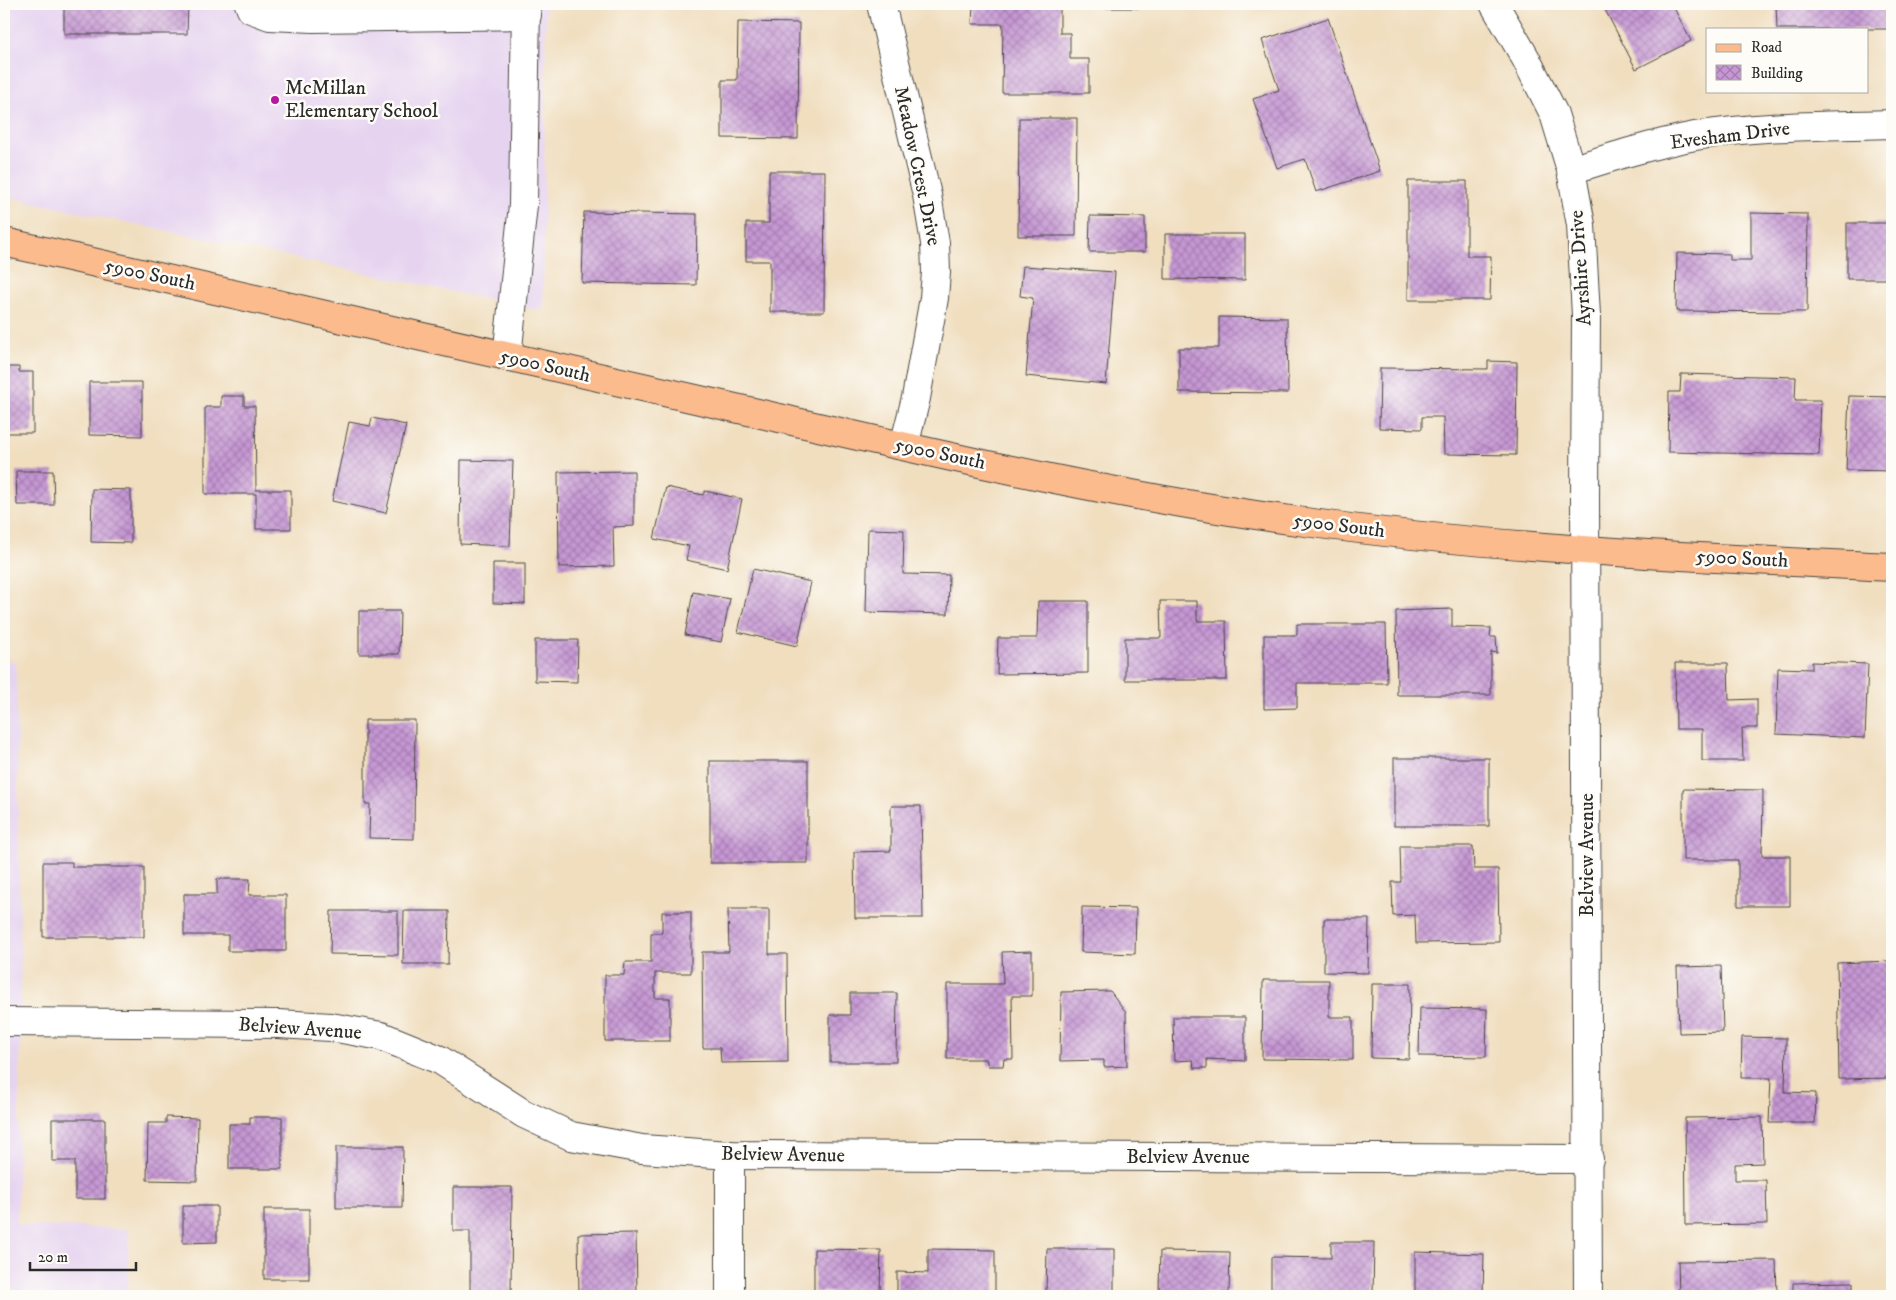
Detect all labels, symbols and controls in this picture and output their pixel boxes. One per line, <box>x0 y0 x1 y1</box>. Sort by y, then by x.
legend <box>1706 28 1868 92</box>
text: Road <box>1751 38 1783 57</box>
text: Building <box>1751 64 1803 83</box>
place label: McMillan Elementary School <box>285 76 438 124</box>
street label: Meadow Crest Drive <box>888 84 946 248</box>
marker: McMillan Elementary School <box>269 94 281 106</box>
street label: Evesham Drive <box>1669 116 1791 156</box>
street label: Ayrshire Drive <box>1564 209 1598 327</box>
street label: 5900 South <box>102 253 198 297</box>
street label: 5900 South <box>497 343 593 389</box>
street label: 5900 South <box>892 432 988 476</box>
street label: 5900 South <box>1292 508 1387 544</box>
street label: 5900 South <box>1695 544 1789 574</box>
street label: Belview Avenue <box>1575 793 1600 917</box>
street label: Belview Avenue <box>237 1012 363 1046</box>
street label: Belview Avenue <box>721 1141 845 1169</box>
street label: Belview Avenue <box>1126 1145 1250 1170</box>
scale bar <box>30 1240 136 1272</box>
text: 20 m <box>38 1248 68 1267</box>

